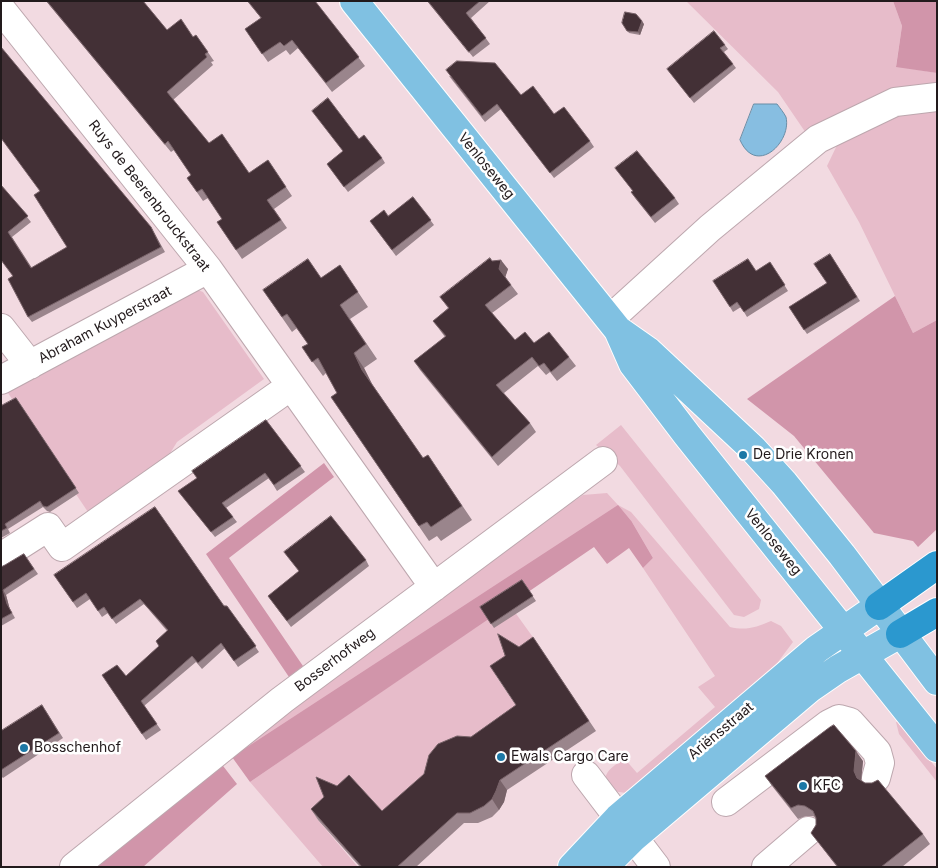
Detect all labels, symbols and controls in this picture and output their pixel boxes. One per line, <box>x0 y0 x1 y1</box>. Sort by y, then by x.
street label: Ruys de Beerenbrouckstraat <box>85 117 213 275</box>
street label: Venloseweg <box>454 129 518 203</box>
street label: Abraham Kuyperstraat <box>36 283 174 367</box>
place label: De Drie Kronen <box>753 447 854 463</box>
marker: De Drie Kronen <box>737 449 749 461</box>
street label: Venloseweg <box>741 505 805 579</box>
street label: Bosserhofweg <box>292 624 378 696</box>
street label: Ariënsstraat <box>685 699 757 763</box>
place label: Bosschenhof <box>34 740 121 756</box>
marker: Bosschenhof <box>18 742 30 754</box>
place label: Ewals Cargo Care <box>511 749 629 765</box>
marker: Ewals Cargo Care <box>495 751 507 763</box>
place label: KFC <box>813 778 841 794</box>
marker: KFC <box>797 780 809 792</box>

